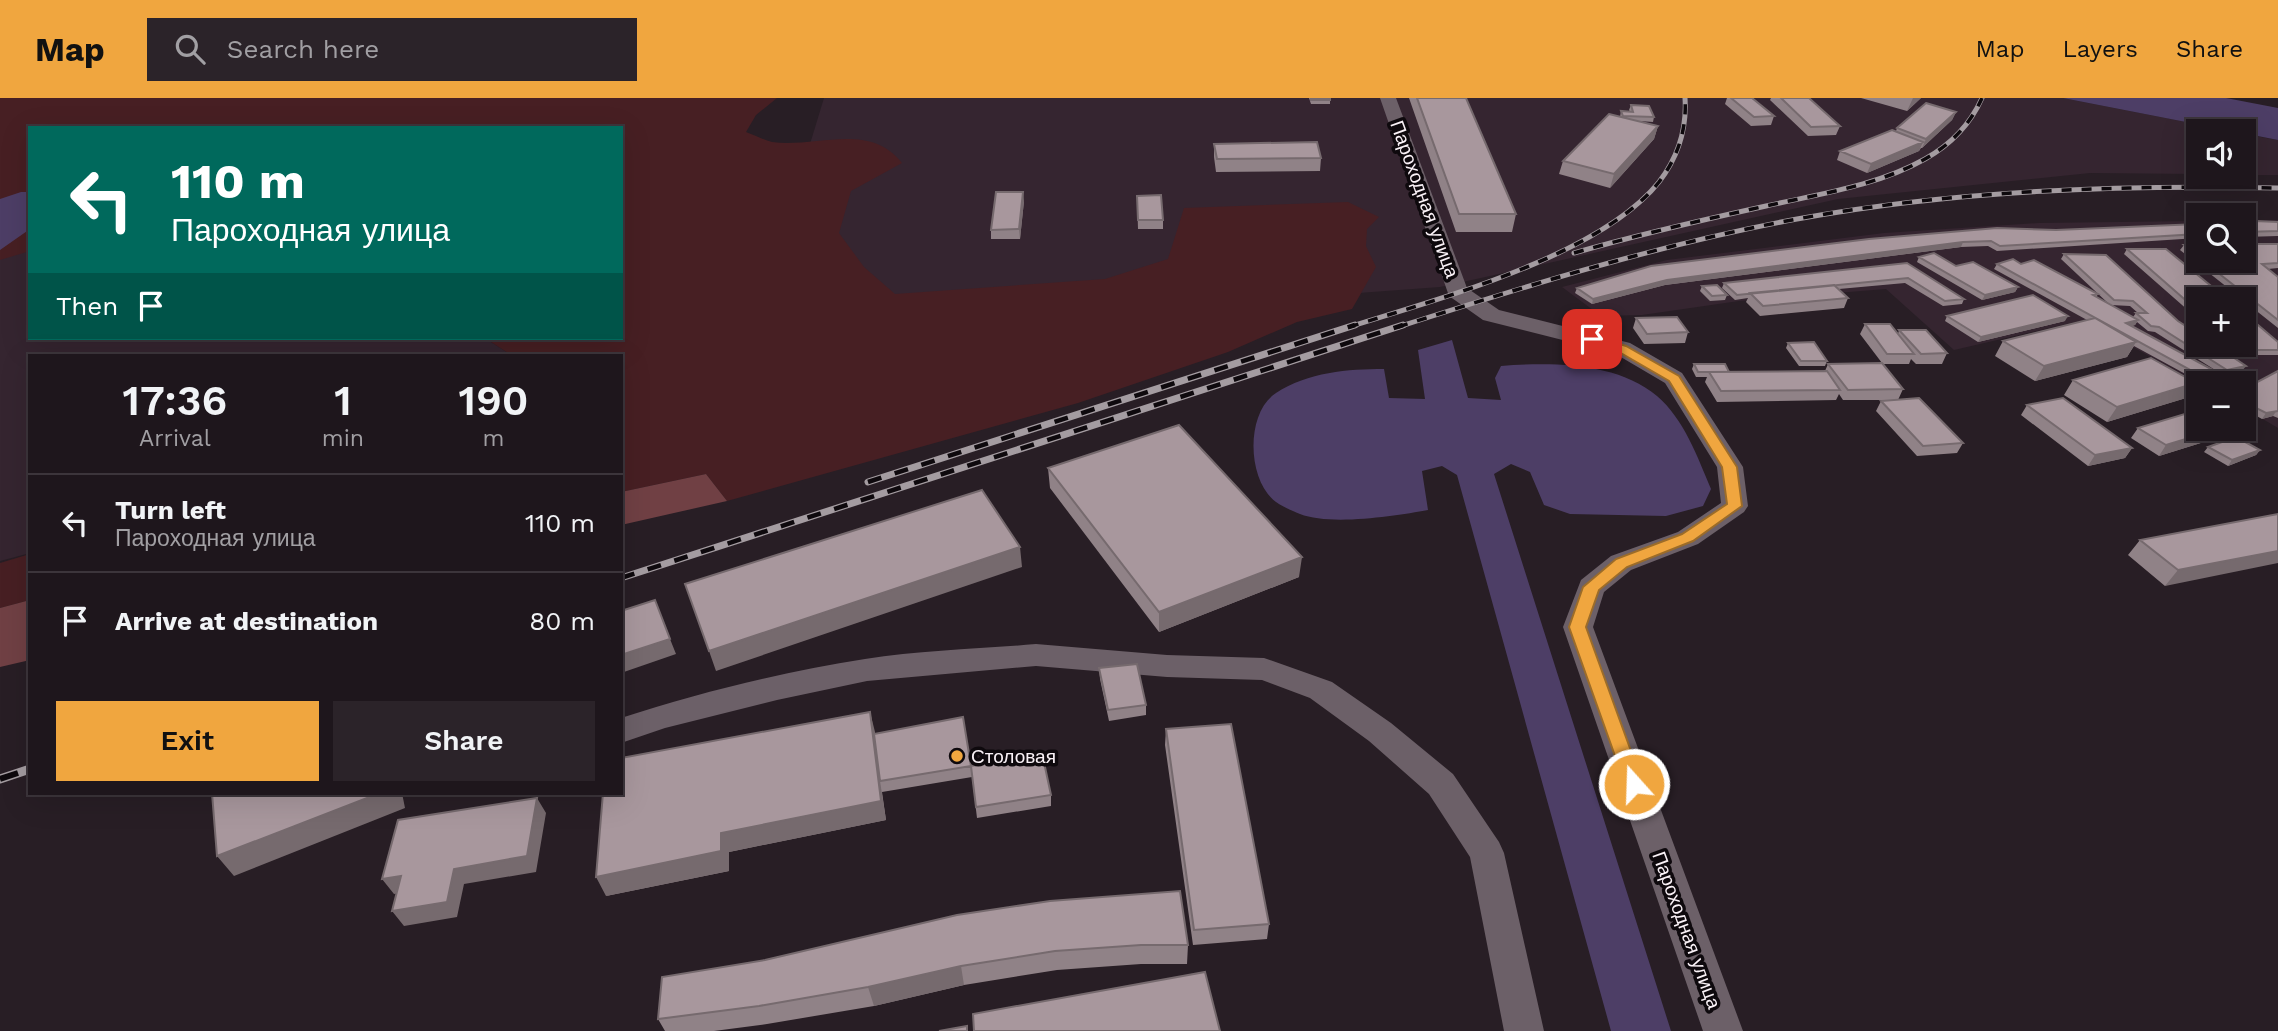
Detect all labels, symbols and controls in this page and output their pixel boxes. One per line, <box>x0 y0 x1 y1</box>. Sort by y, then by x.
search box <box>147 18 637 81</box>
text: Map <box>35 30 105 69</box>
icon: search <box>171 30 209 68</box>
text: Search here <box>227 34 379 64</box>
text: Map <box>1976 35 2024 63</box>
text: Layers <box>2062 35 2138 63</box>
text: Share <box>2176 35 2243 63</box>
street label: Пароходная улица <box>1385 117 1464 281</box>
map controls <box>2186 119 2256 441</box>
button: sound <box>2186 119 2256 189</box>
text: 110 m <box>171 152 305 210</box>
icon: left <box>56 154 147 245</box>
button: search <box>2186 203 2256 273</box>
text: Пароходная улица <box>171 211 450 249</box>
icon: arrive <box>132 287 170 325</box>
button: + <box>2186 287 2256 357</box>
text: Then <box>56 291 118 321</box>
pin <box>1562 309 1622 369</box>
icon: arrive <box>1573 320 1611 358</box>
button: − <box>2186 371 2256 441</box>
text: 17:36 <box>122 376 227 425</box>
text: 1 <box>334 376 352 425</box>
text: 190 <box>458 376 529 425</box>
text: Arrival <box>139 425 211 452</box>
text: min <box>322 425 364 452</box>
text: m <box>483 425 504 452</box>
text: Turn left <box>115 495 226 525</box>
icon: left <box>56 504 94 542</box>
text: 110 m <box>525 508 595 538</box>
text: Пароходная улица <box>115 525 316 552</box>
icon: arrive <box>56 602 94 640</box>
text: Arrive at destination <box>115 606 378 636</box>
text: 80 m <box>529 606 595 636</box>
button: Exit <box>56 701 319 781</box>
button: Share <box>333 701 595 781</box>
place label: Столовая <box>971 745 1056 768</box>
position arrow <box>1597 747 1671 821</box>
marker: Столовая <box>949 748 965 764</box>
street label: Пароходная улица <box>1647 848 1726 1012</box>

